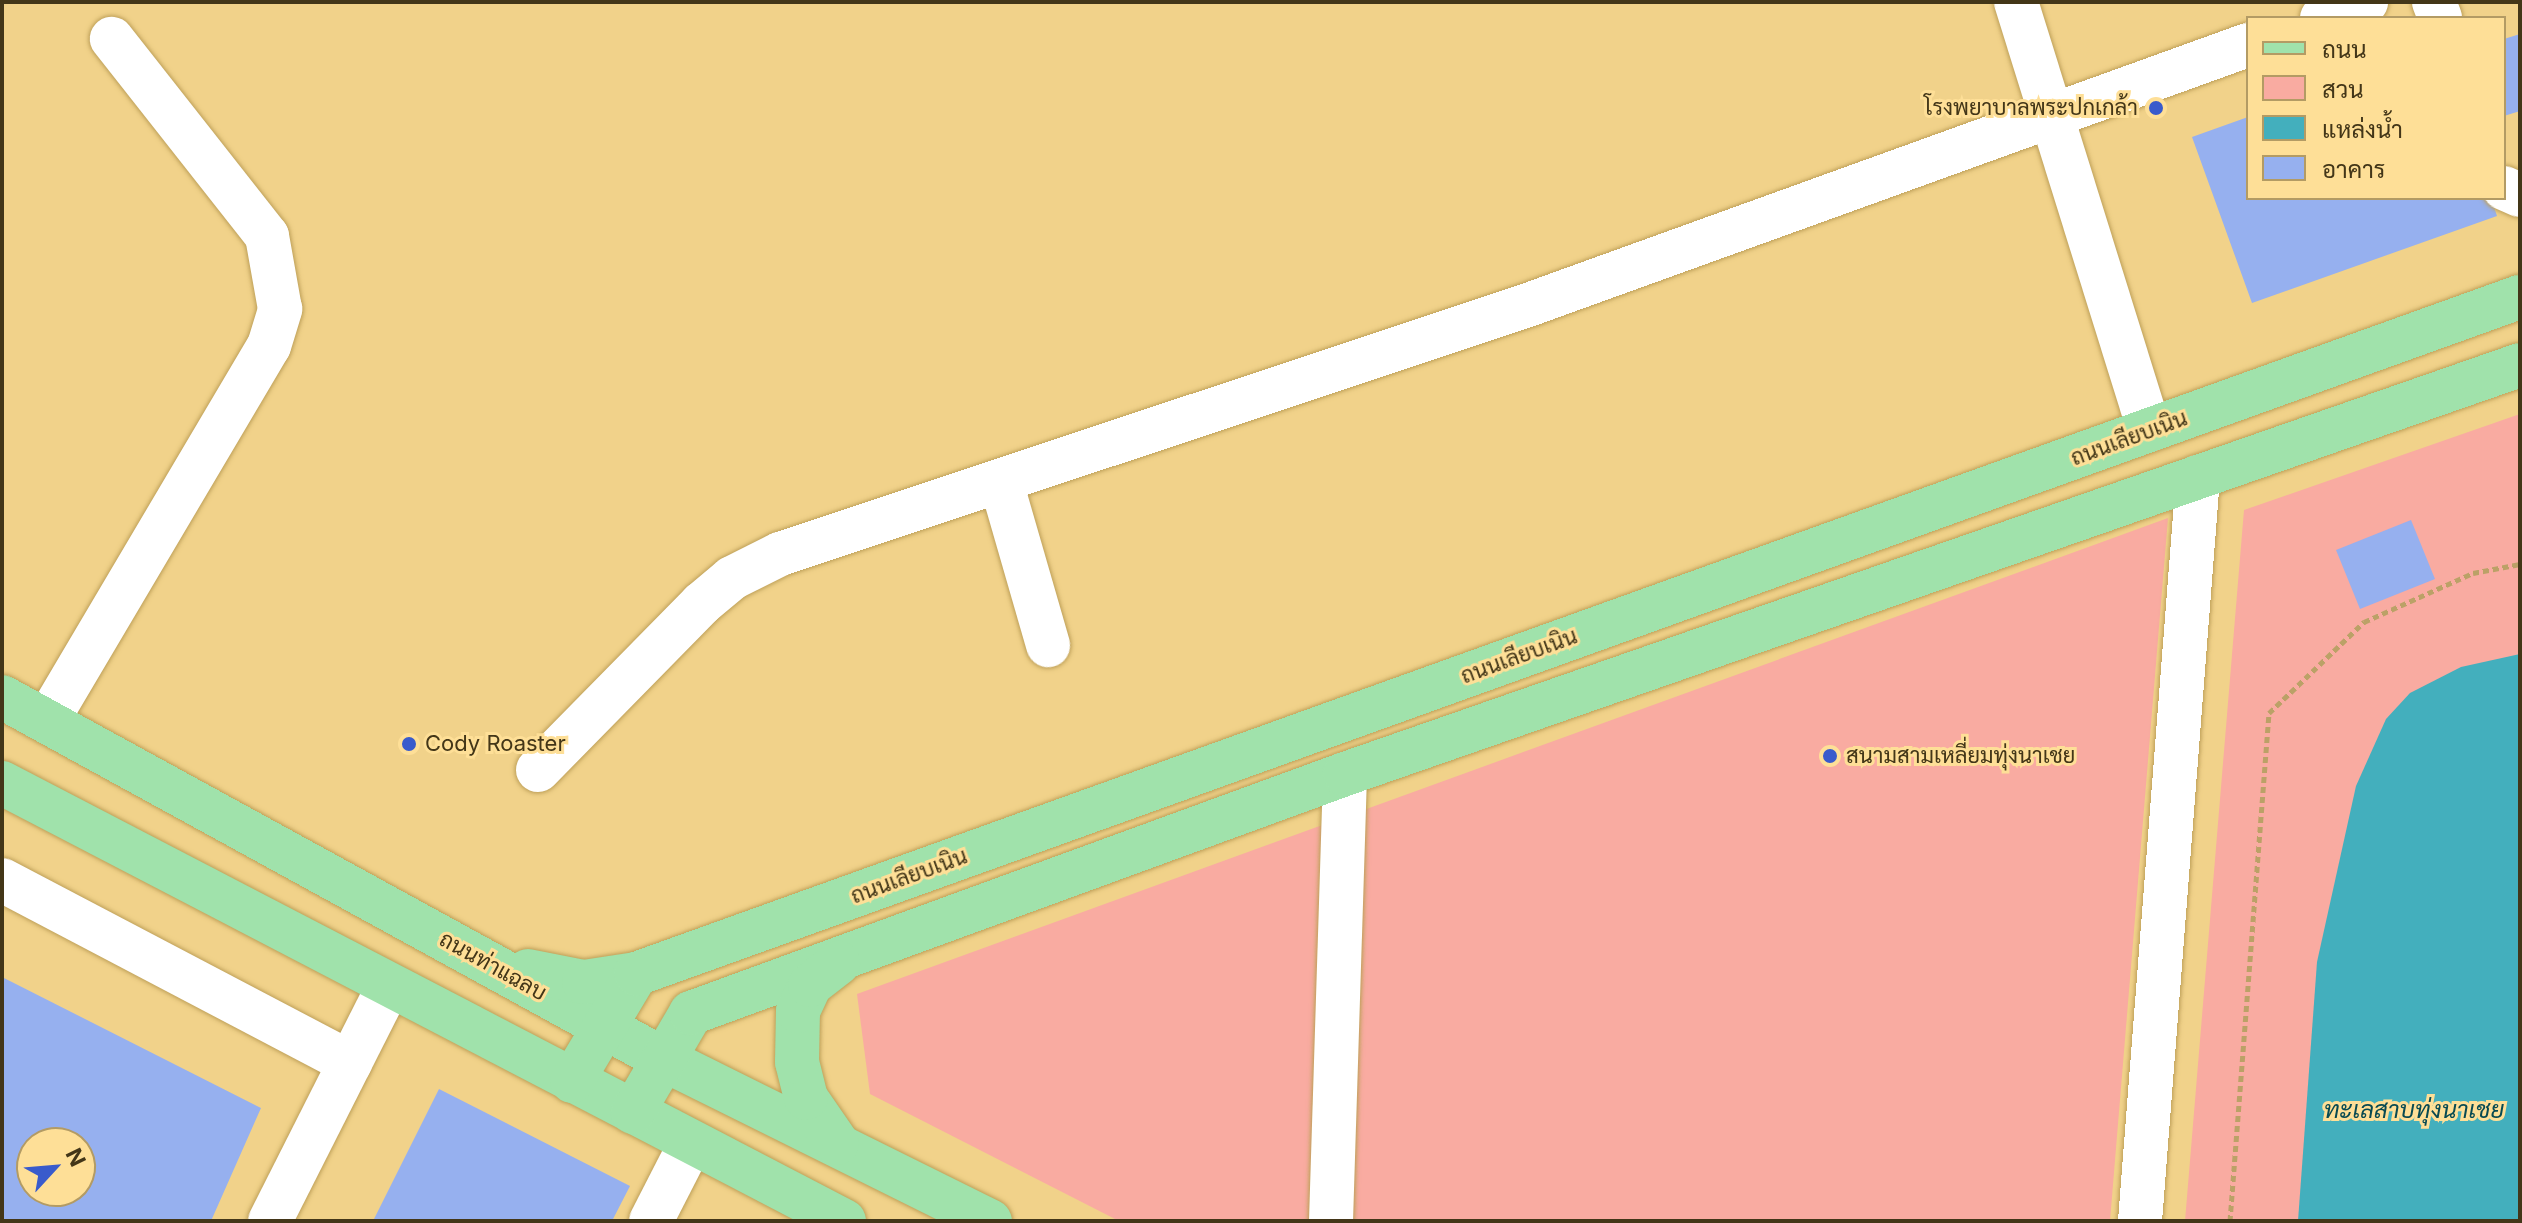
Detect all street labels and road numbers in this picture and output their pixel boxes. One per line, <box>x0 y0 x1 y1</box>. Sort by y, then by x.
street label: ถนนเลียบเนิน <box>2067 405 2191 471</box>
street label: ถนนเลียบเนิน <box>1457 623 1581 689</box>
street label: ถนนเลียบเนิน <box>847 843 971 909</box>
street label: ถนนท่าแฉลบ <box>435 926 551 1006</box>

